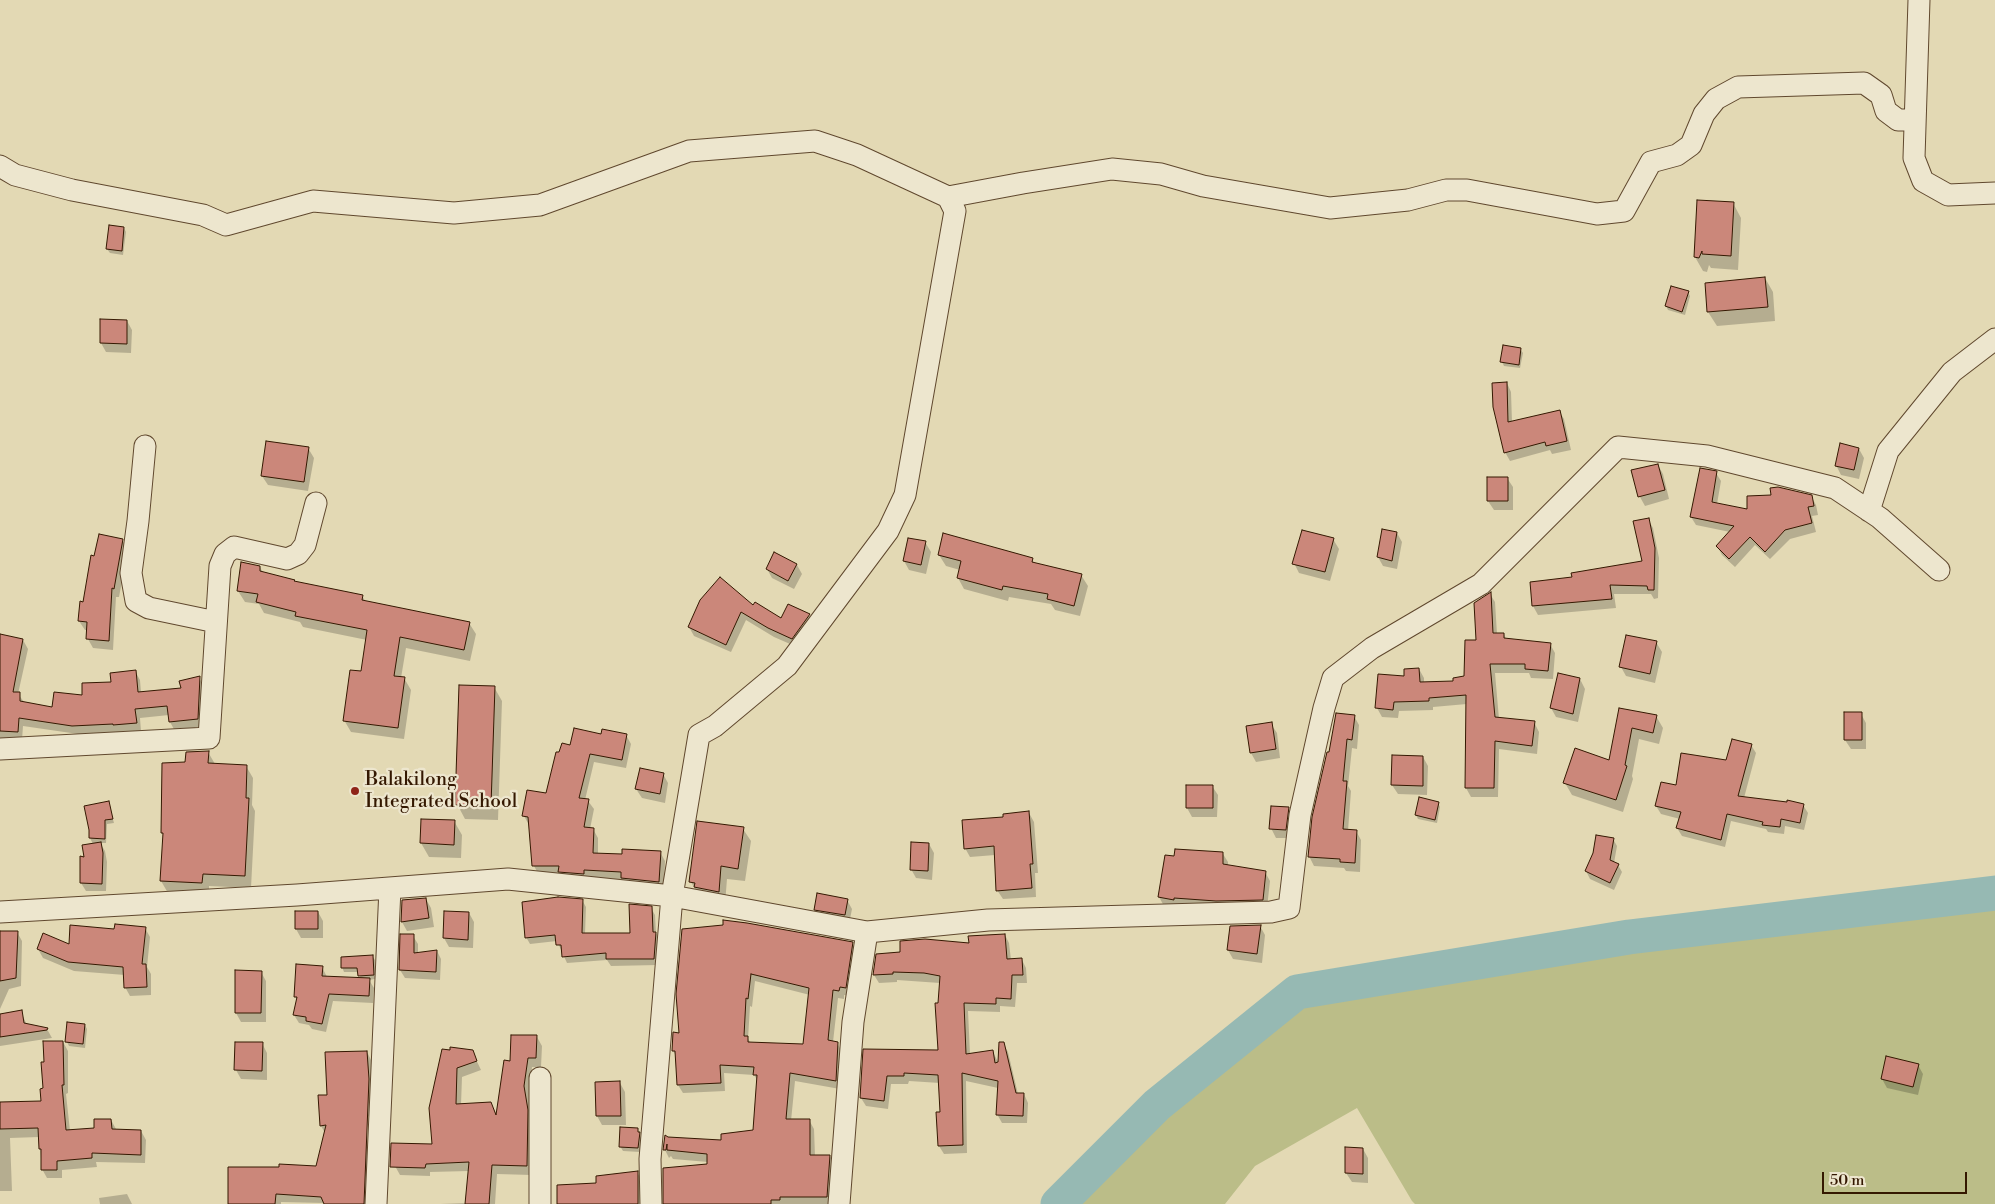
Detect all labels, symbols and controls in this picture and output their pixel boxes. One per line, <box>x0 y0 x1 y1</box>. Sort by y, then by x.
place label: Balakilong Integrated School <box>365 769 517 813</box>
marker: Balakilong Integrated School <box>349 785 361 797</box>
scale bar <box>1825 1162 1970 1194</box>
text: 50 m <box>1830 1171 1864 1190</box>

